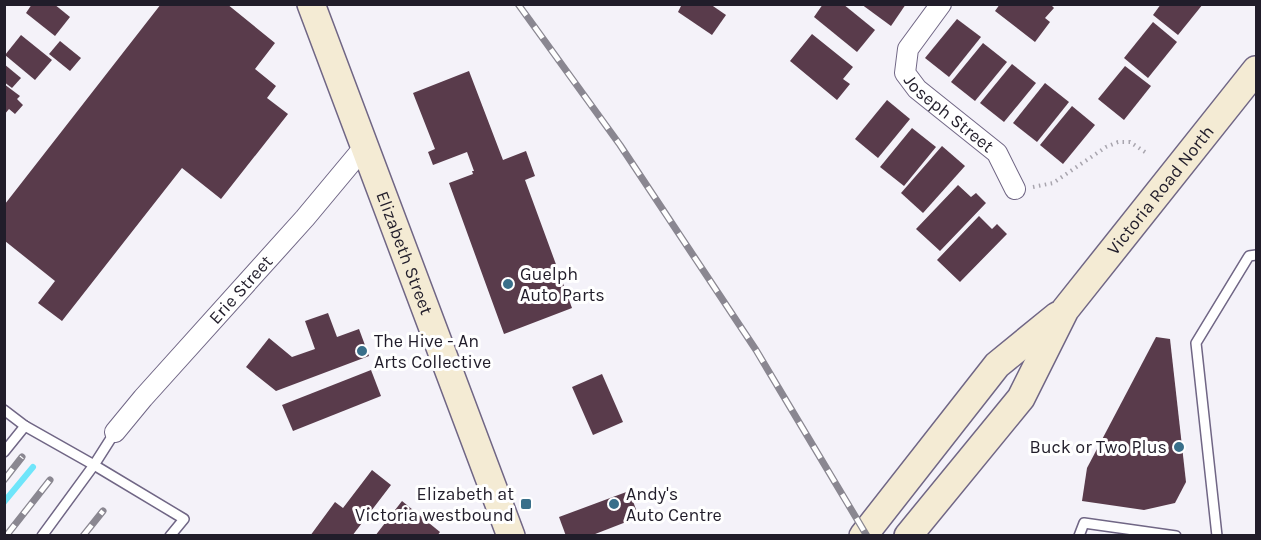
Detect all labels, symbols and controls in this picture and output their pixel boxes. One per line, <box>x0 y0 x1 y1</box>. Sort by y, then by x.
street label: Joseph Street <box>899 70 999 157</box>
street label: Victoria Road North <box>1102 121 1219 259</box>
street label: Elizabeth Street <box>371 188 438 318</box>
street label: Erie Street <box>204 250 277 328</box>
place label: Guelph Auto Parts <box>520 263 605 306</box>
marker: Guelph Auto Parts <box>501 277 515 291</box>
place label: The Hive - An Arts Collective <box>374 330 491 373</box>
marker: The Hive - An Arts Collective <box>355 344 369 358</box>
place label: Buck or Two Plus <box>1030 436 1167 458</box>
marker: Buck or Two Plus <box>1172 440 1186 454</box>
place label: Elizabeth at Victoria westbound <box>355 483 514 526</box>
place label: Andy's Auto Centre <box>626 483 722 526</box>
marker: Elizabeth at Victoria westbound <box>519 497 533 511</box>
marker: Andy's Auto Centre <box>607 497 621 511</box>

